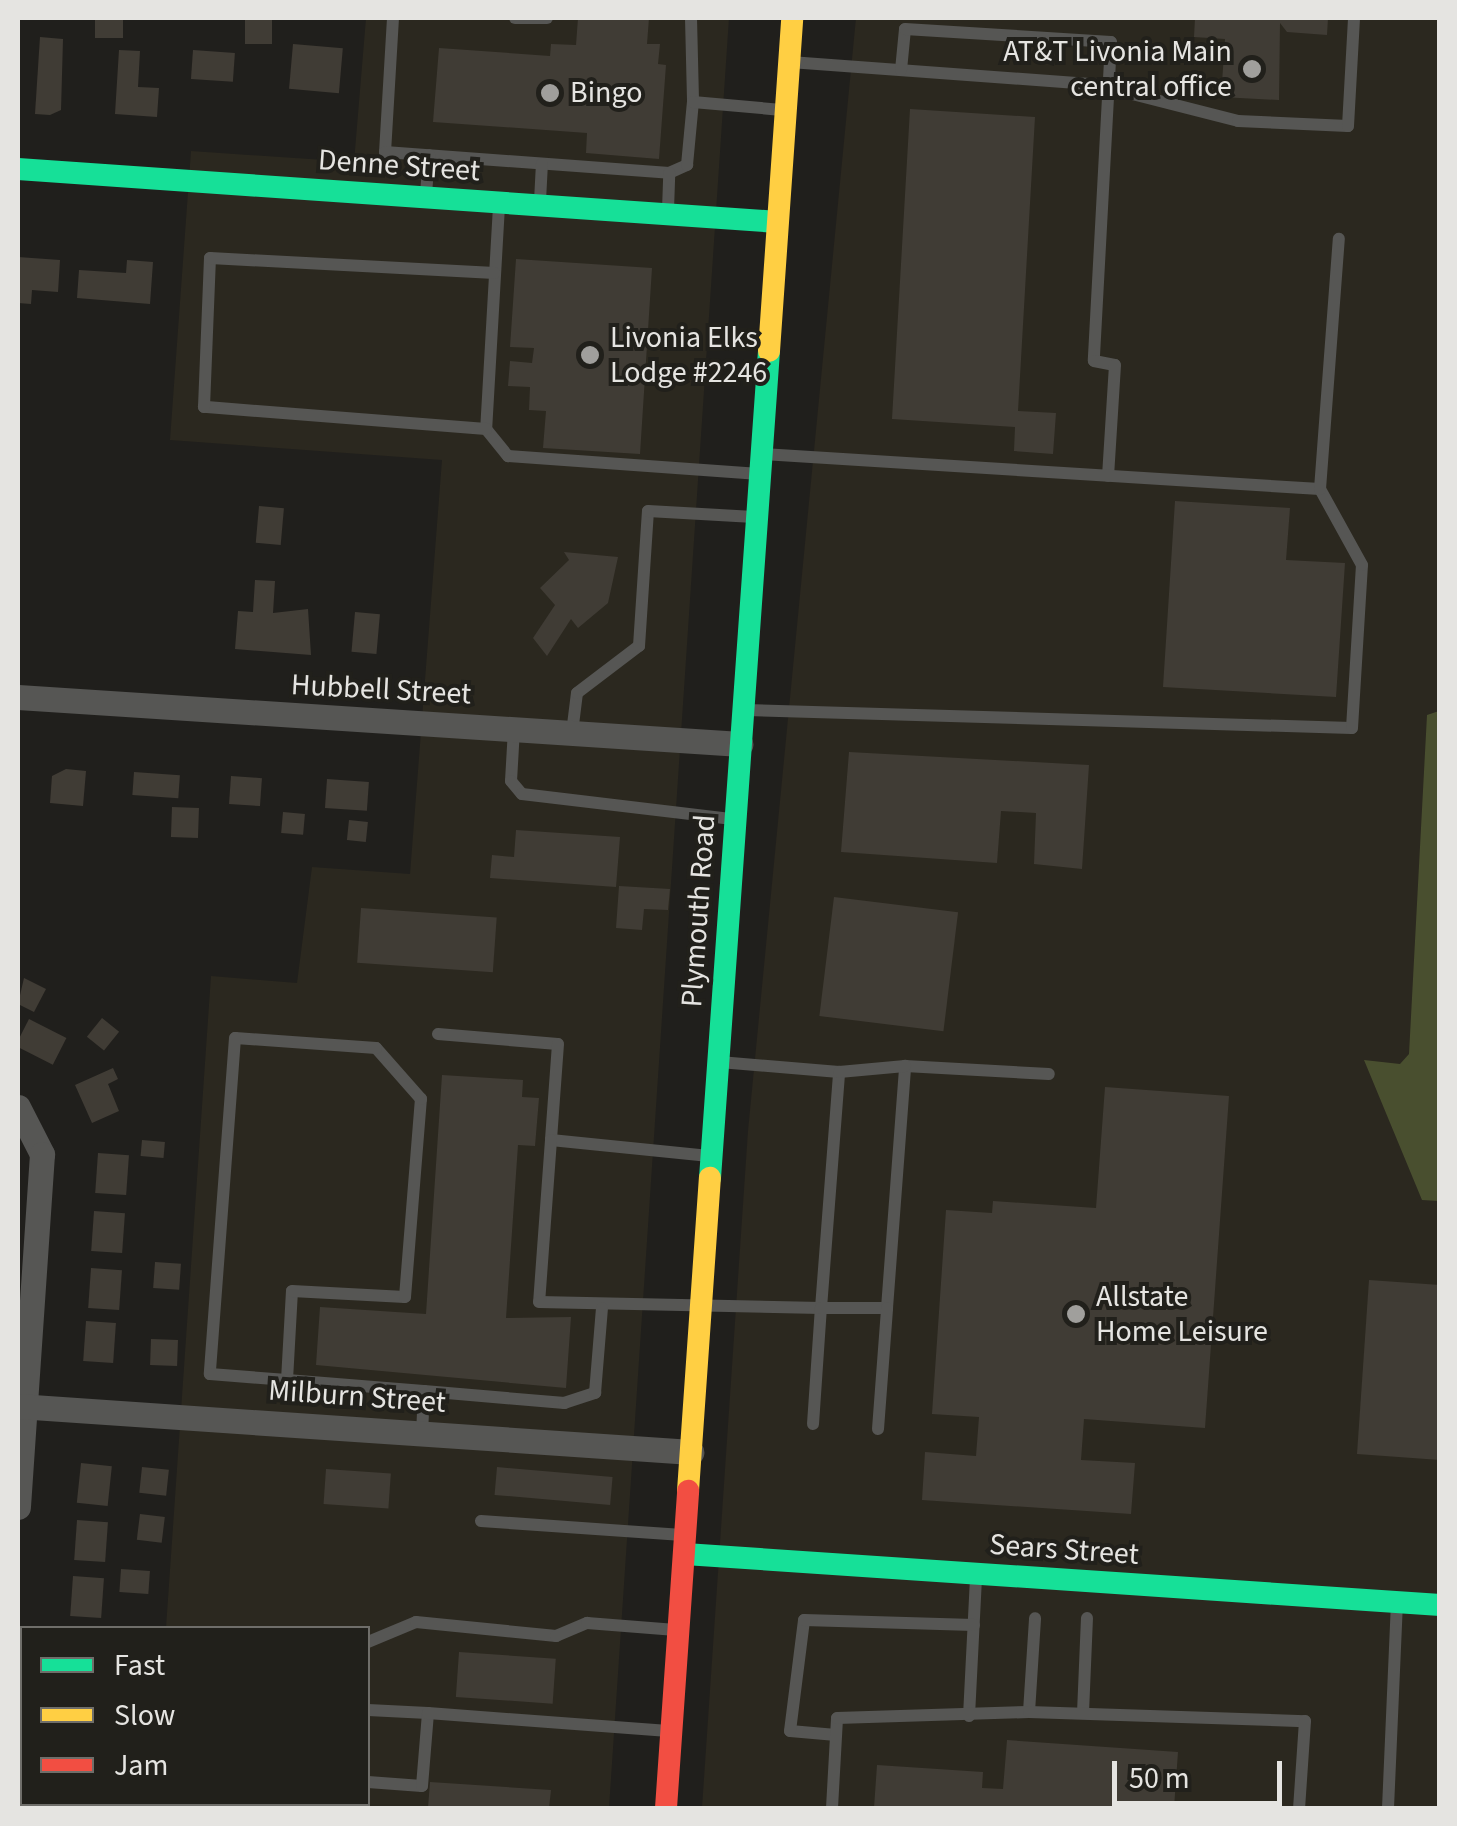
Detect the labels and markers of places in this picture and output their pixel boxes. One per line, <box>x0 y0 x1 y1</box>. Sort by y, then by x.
place label: AT&T Livonia Main central office <box>1003 34 1232 104</box>
marker: AT&T Livonia Main central office <box>1241 58 1263 80</box>
place label: Bingo <box>570 75 642 111</box>
marker: Bingo <box>539 82 561 104</box>
place label: Livonia Elks Lodge #2246 <box>610 320 767 390</box>
marker: Livonia Elks Lodge #2246 <box>579 344 601 366</box>
place label: Allstate Home Leisure <box>1096 1279 1268 1350</box>
marker: Allstate Home Leisure <box>1065 1303 1087 1325</box>

